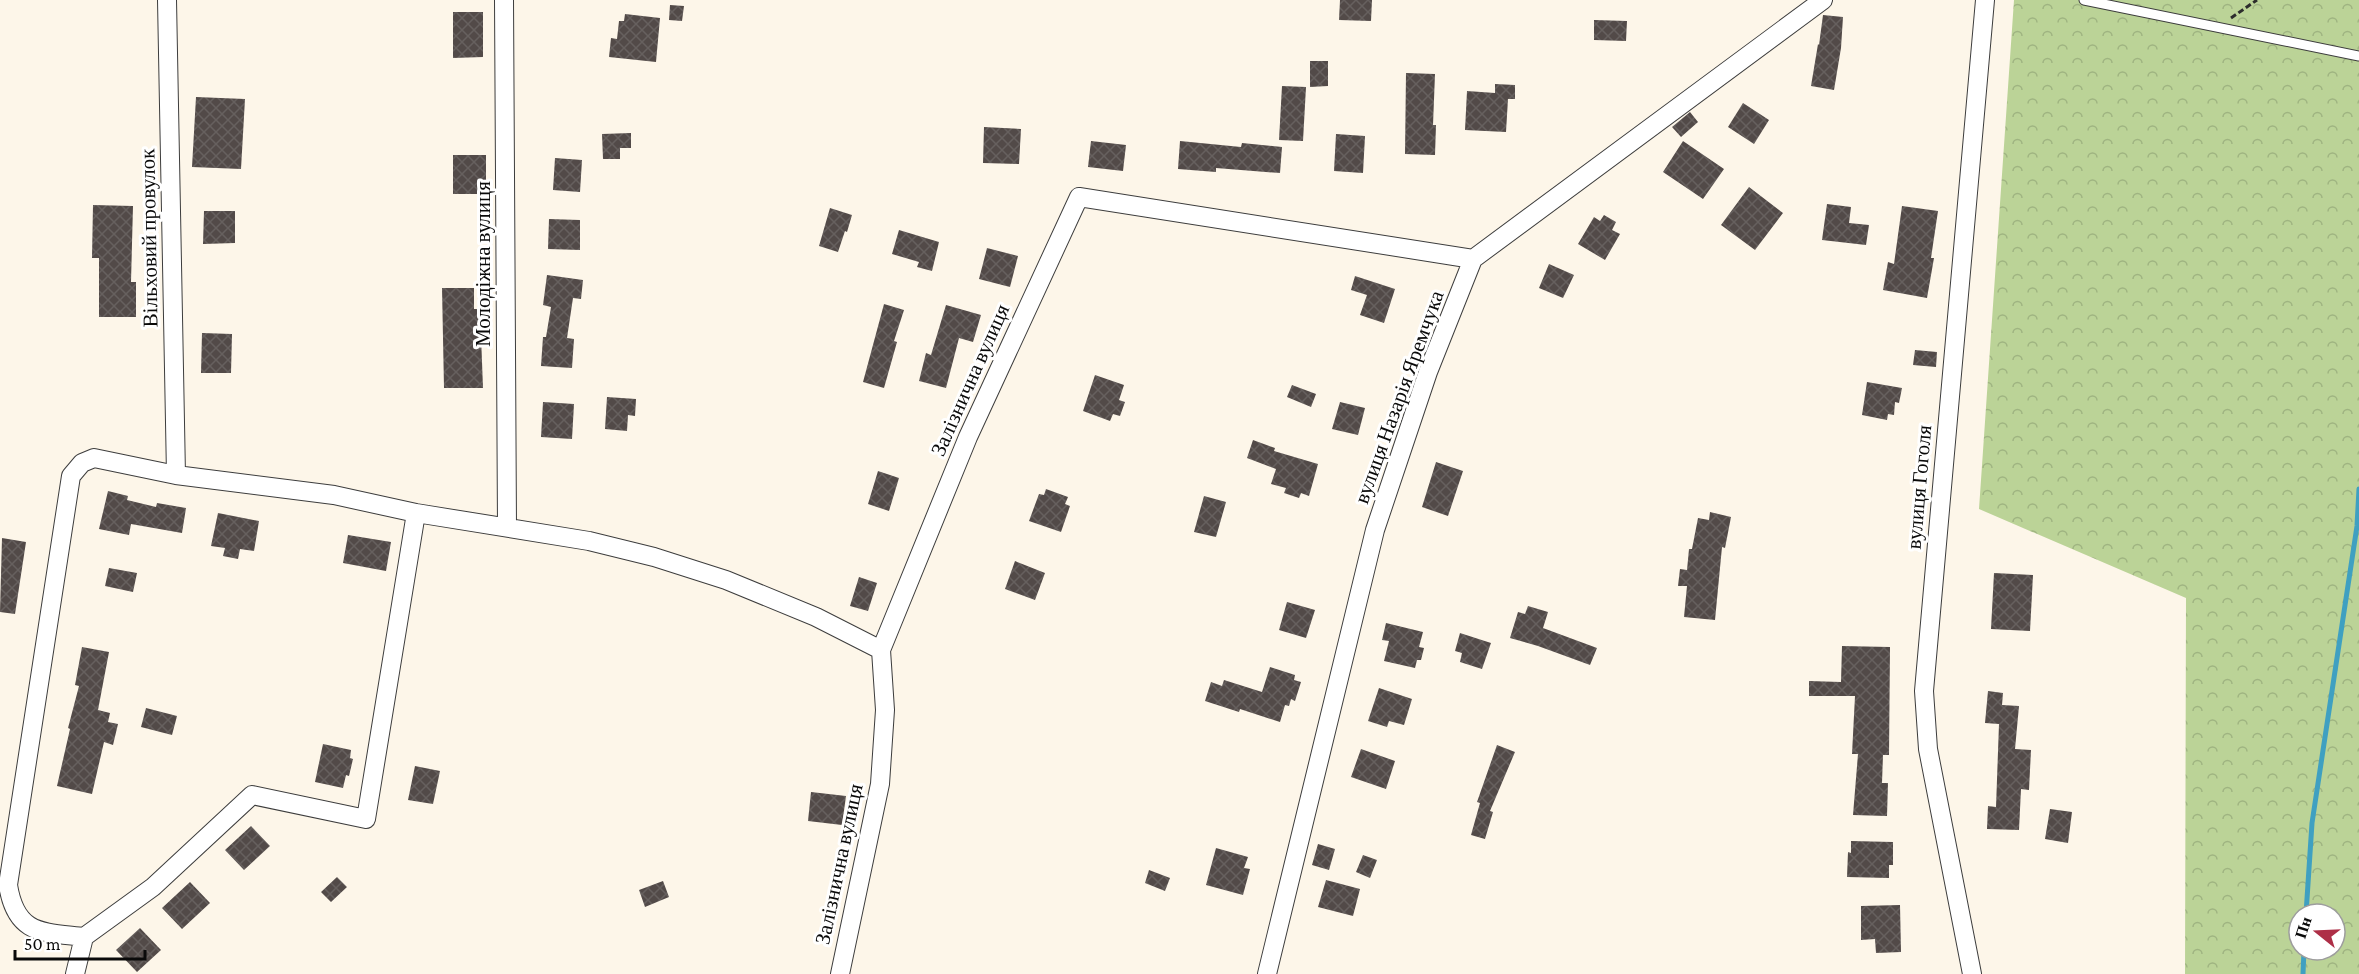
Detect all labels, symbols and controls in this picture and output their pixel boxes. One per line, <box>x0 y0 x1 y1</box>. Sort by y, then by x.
street label: Вільховий провулок <box>135 148 163 328</box>
street label: Молодіжна вулиця <box>471 181 495 347</box>
street label: вулиця Назарія Яремчука <box>1349 287 1449 507</box>
street label: Залізнична вулиця <box>926 300 1014 460</box>
street label: вулиця Гоголя <box>1902 424 1936 550</box>
street label: Залізнична вулиця <box>810 781 868 946</box>
north arrow <box>2287 902 2347 962</box>
text: Пн <box>2292 915 2315 940</box>
scale bar <box>15 923 146 961</box>
text: 50 m <box>24 934 61 954</box>

